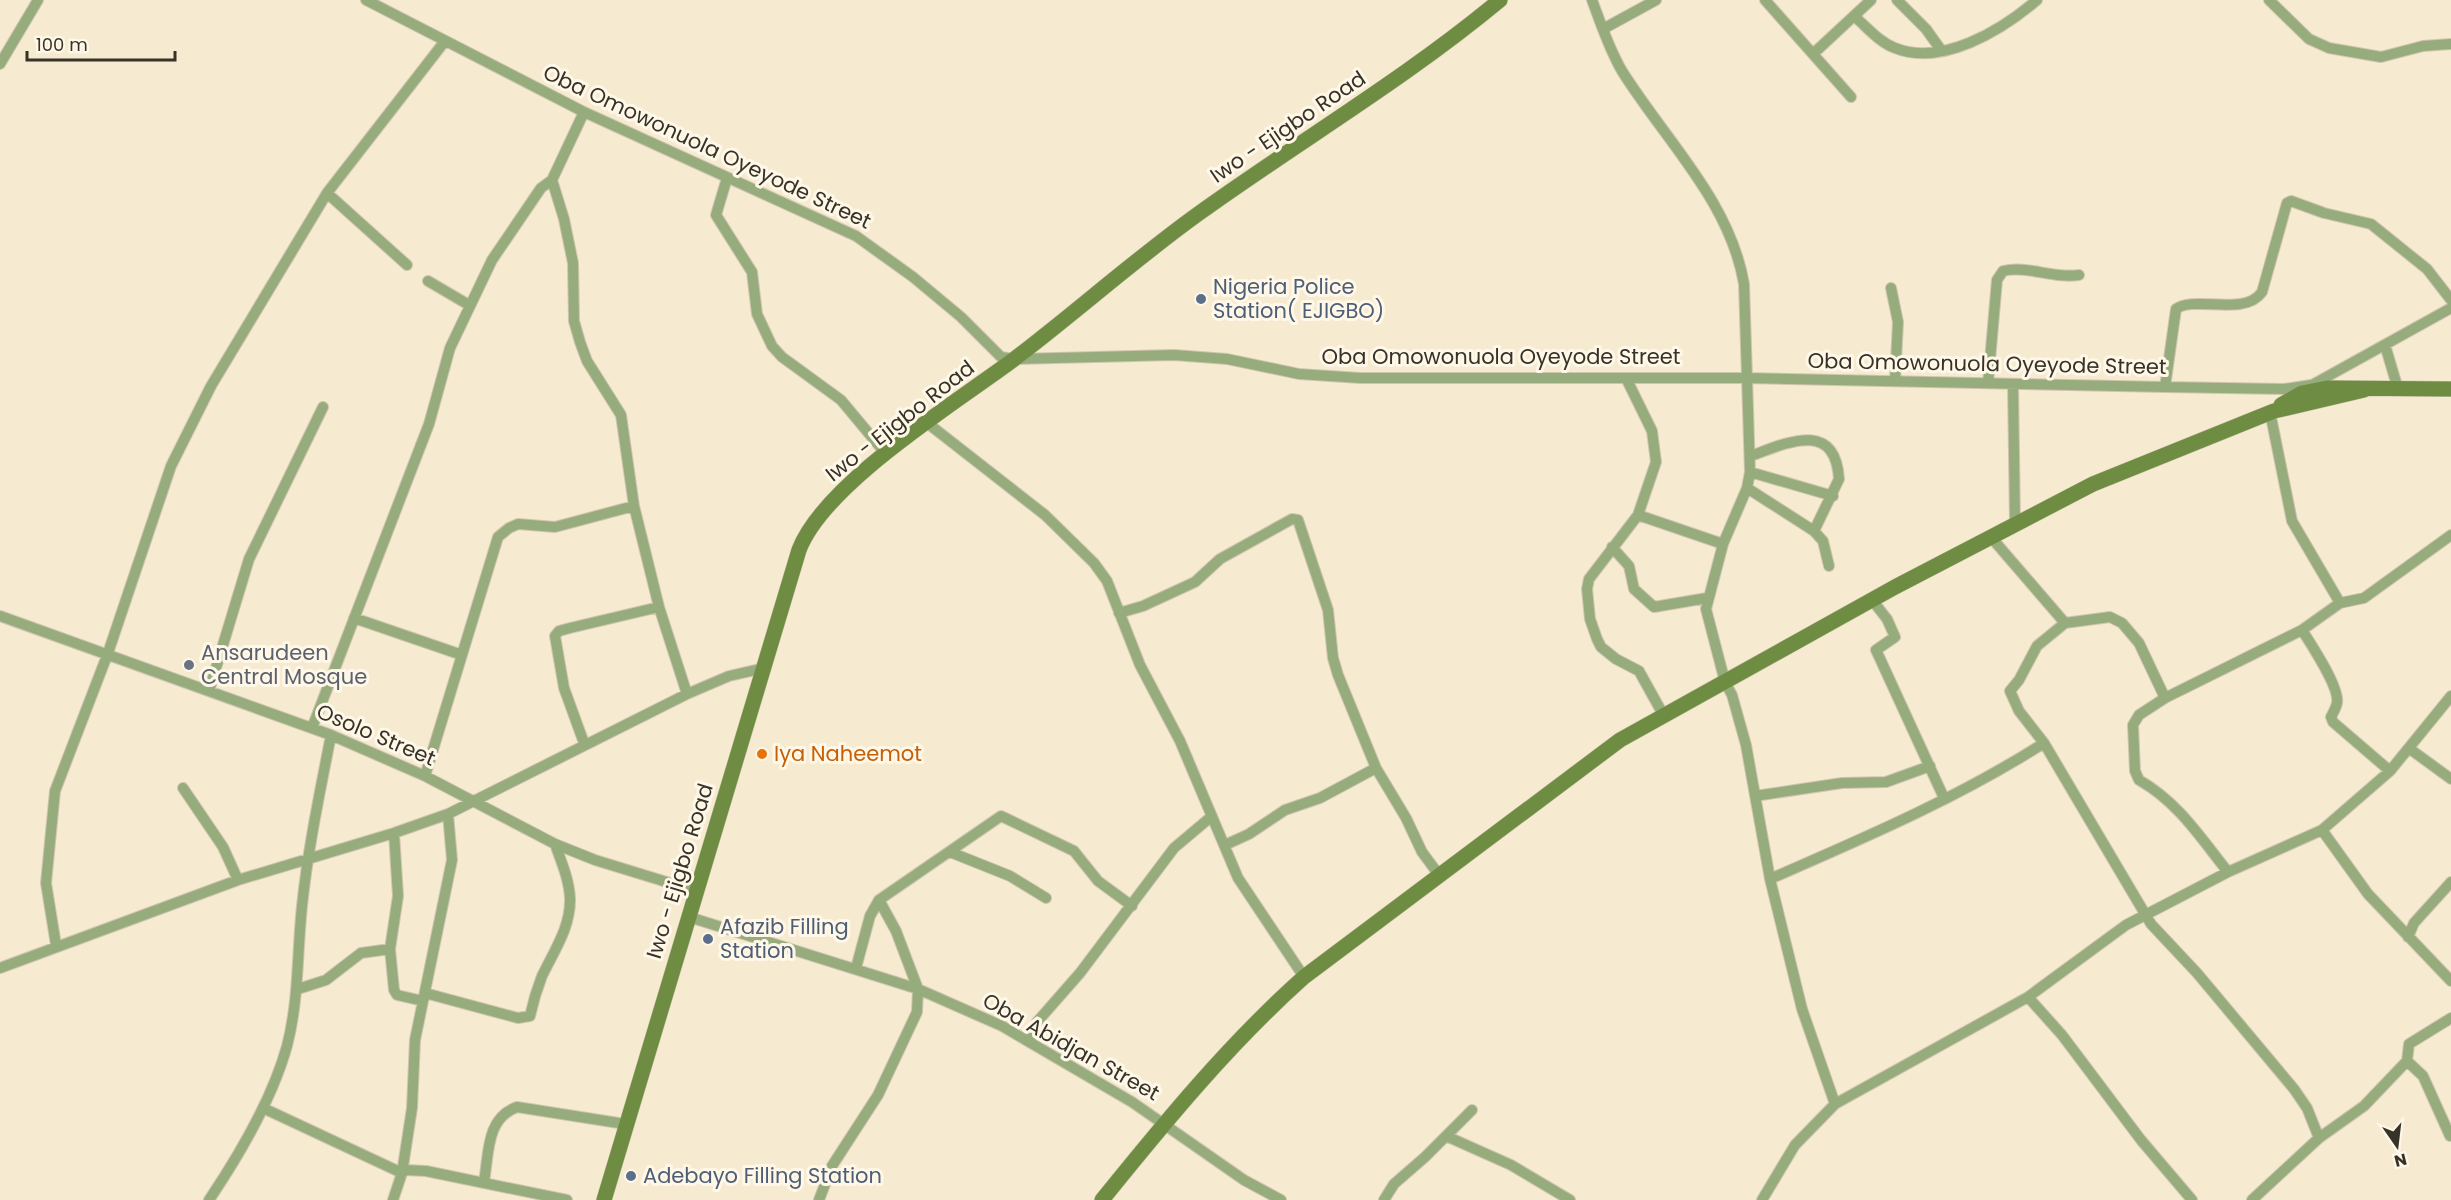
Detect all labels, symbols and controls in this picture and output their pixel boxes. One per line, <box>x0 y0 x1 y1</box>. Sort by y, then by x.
scale bar <box>27 24 176 62</box>
text: 100 m <box>36 32 88 57</box>
street label: Oba Omowonuola Oyeyode Street <box>538 58 876 236</box>
street label: Iwo - Ejigbo Road <box>1204 64 1371 189</box>
place label: Nigeria Police Station( EJIGBO) <box>1213 272 1384 325</box>
marker: Nigeria Police Station( EJIGBO) <box>1194 292 1208 306</box>
street label: Oba Omowonuola Oyeyode Street <box>1322 342 1680 371</box>
street label: Oba Omowonuola Oyeyode Street <box>1807 346 2167 381</box>
street label: Iwo - Ejigbo Road <box>819 353 980 488</box>
place label: Ansarudeen Central Mosque <box>201 638 367 691</box>
marker: Ansarudeen Central Mosque <box>182 658 196 672</box>
street label: Osolo Street <box>312 696 440 773</box>
place label: Iya Naheemot <box>774 739 922 768</box>
marker: Iya Naheemot <box>755 747 769 761</box>
street label: Iwo - Ejigbo Road <box>639 780 720 962</box>
place label: Afazib Filling Station <box>720 912 849 965</box>
marker: Afazib Filling Station <box>701 932 715 946</box>
street label: Oba Abidjan Street <box>978 986 1165 1107</box>
north arrow <box>2367 1116 2427 1176</box>
text: N <box>2392 1147 2409 1173</box>
place label: Adebayo Filling Station <box>643 1161 882 1190</box>
marker: Adebayo Filling Station <box>624 1169 638 1183</box>

